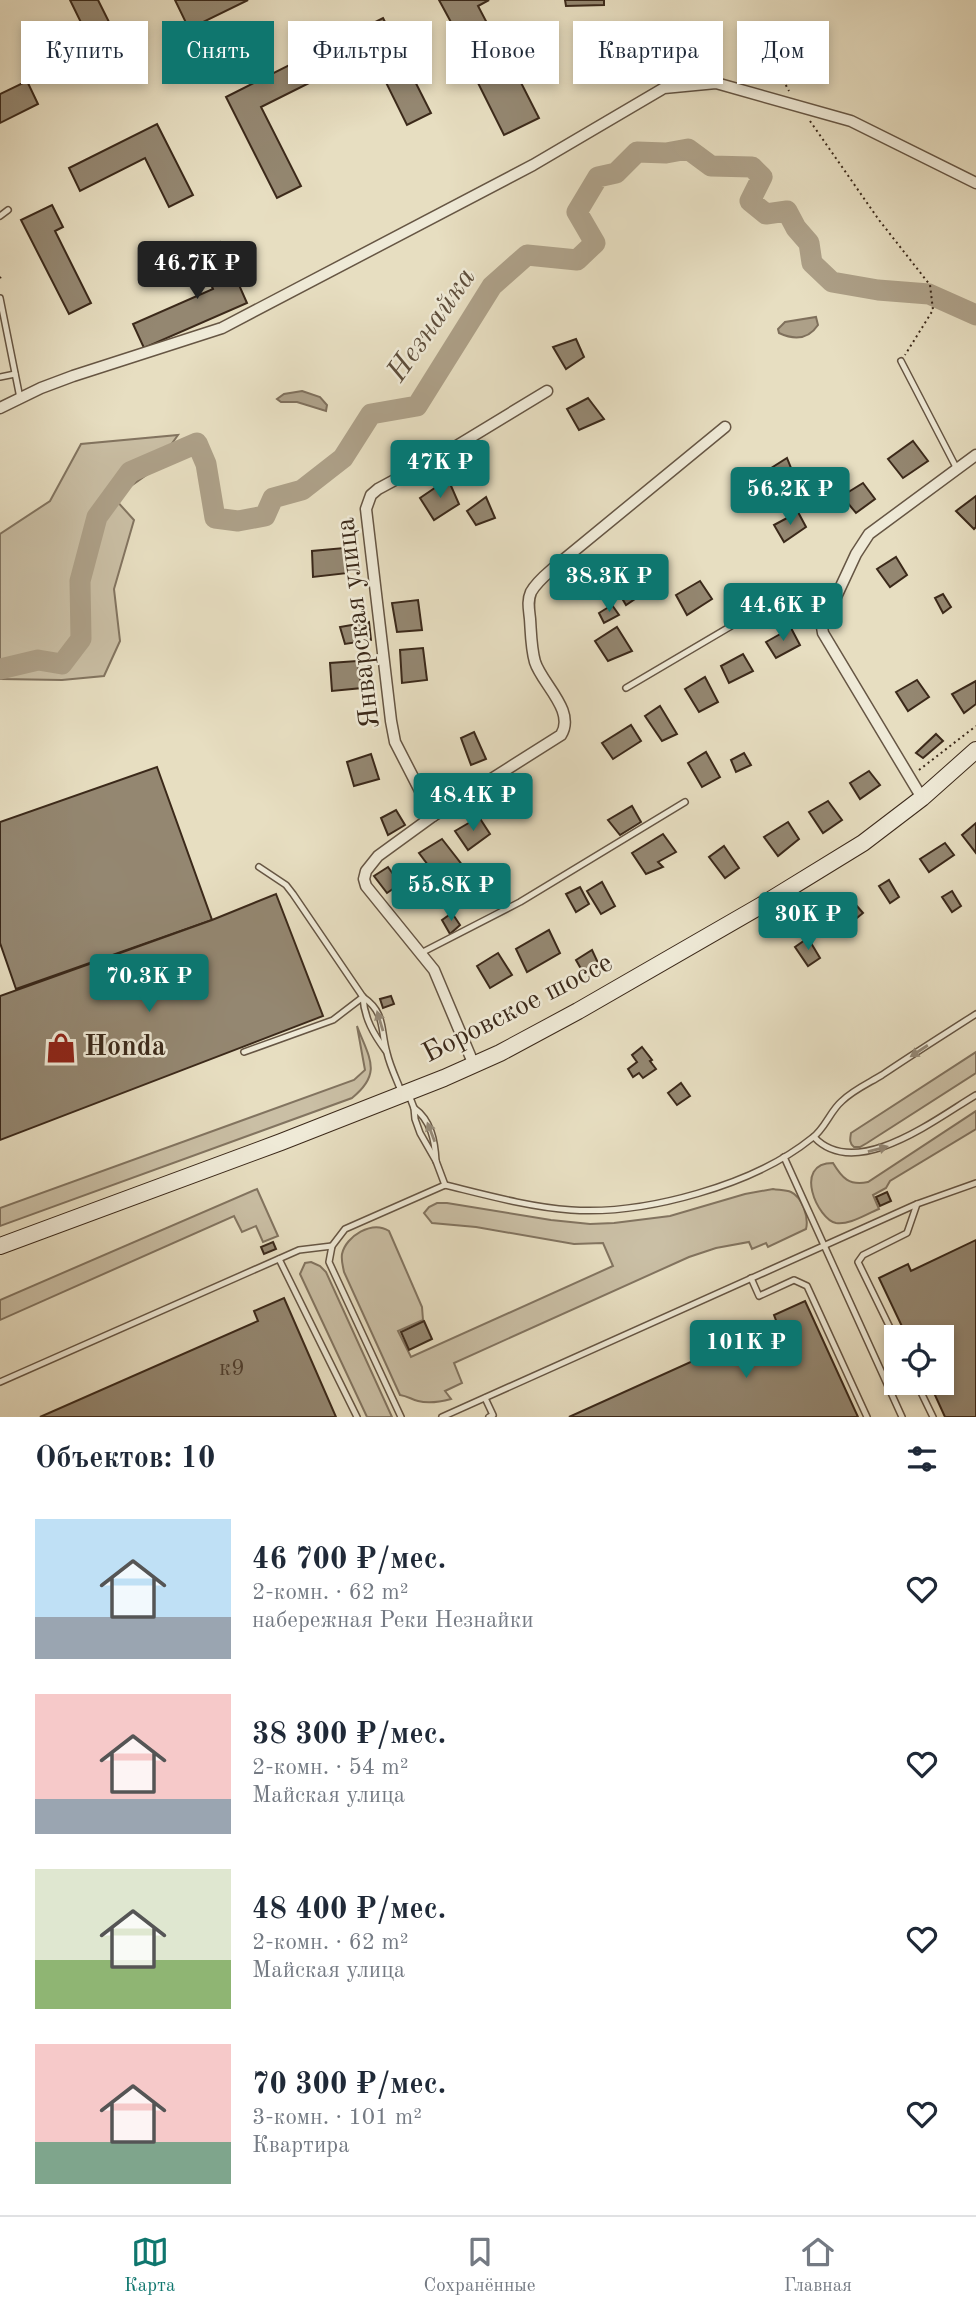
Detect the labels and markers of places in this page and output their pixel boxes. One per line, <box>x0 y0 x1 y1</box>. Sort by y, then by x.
pin: 46.7K ₽ <box>132 242 262 301</box>
pin: 47K ₽ <box>391 440 489 500</box>
pin: 56.2K ₽ <box>725 468 855 527</box>
pin: 38.3K ₽ <box>544 554 674 614</box>
pin: 44.6K ₽ <box>718 584 848 643</box>
pin: 48.4K ₽ <box>408 774 538 833</box>
pin: 55.8K ₽ <box>386 864 516 923</box>
pin: 30K ₽ <box>759 892 857 952</box>
pin: 70.3K ₽ <box>84 954 214 1014</box>
shop icon: Honda <box>44 1031 78 1065</box>
place label: Honda <box>84 1034 166 1062</box>
pin: 101K ₽ <box>689 1320 803 1380</box>

